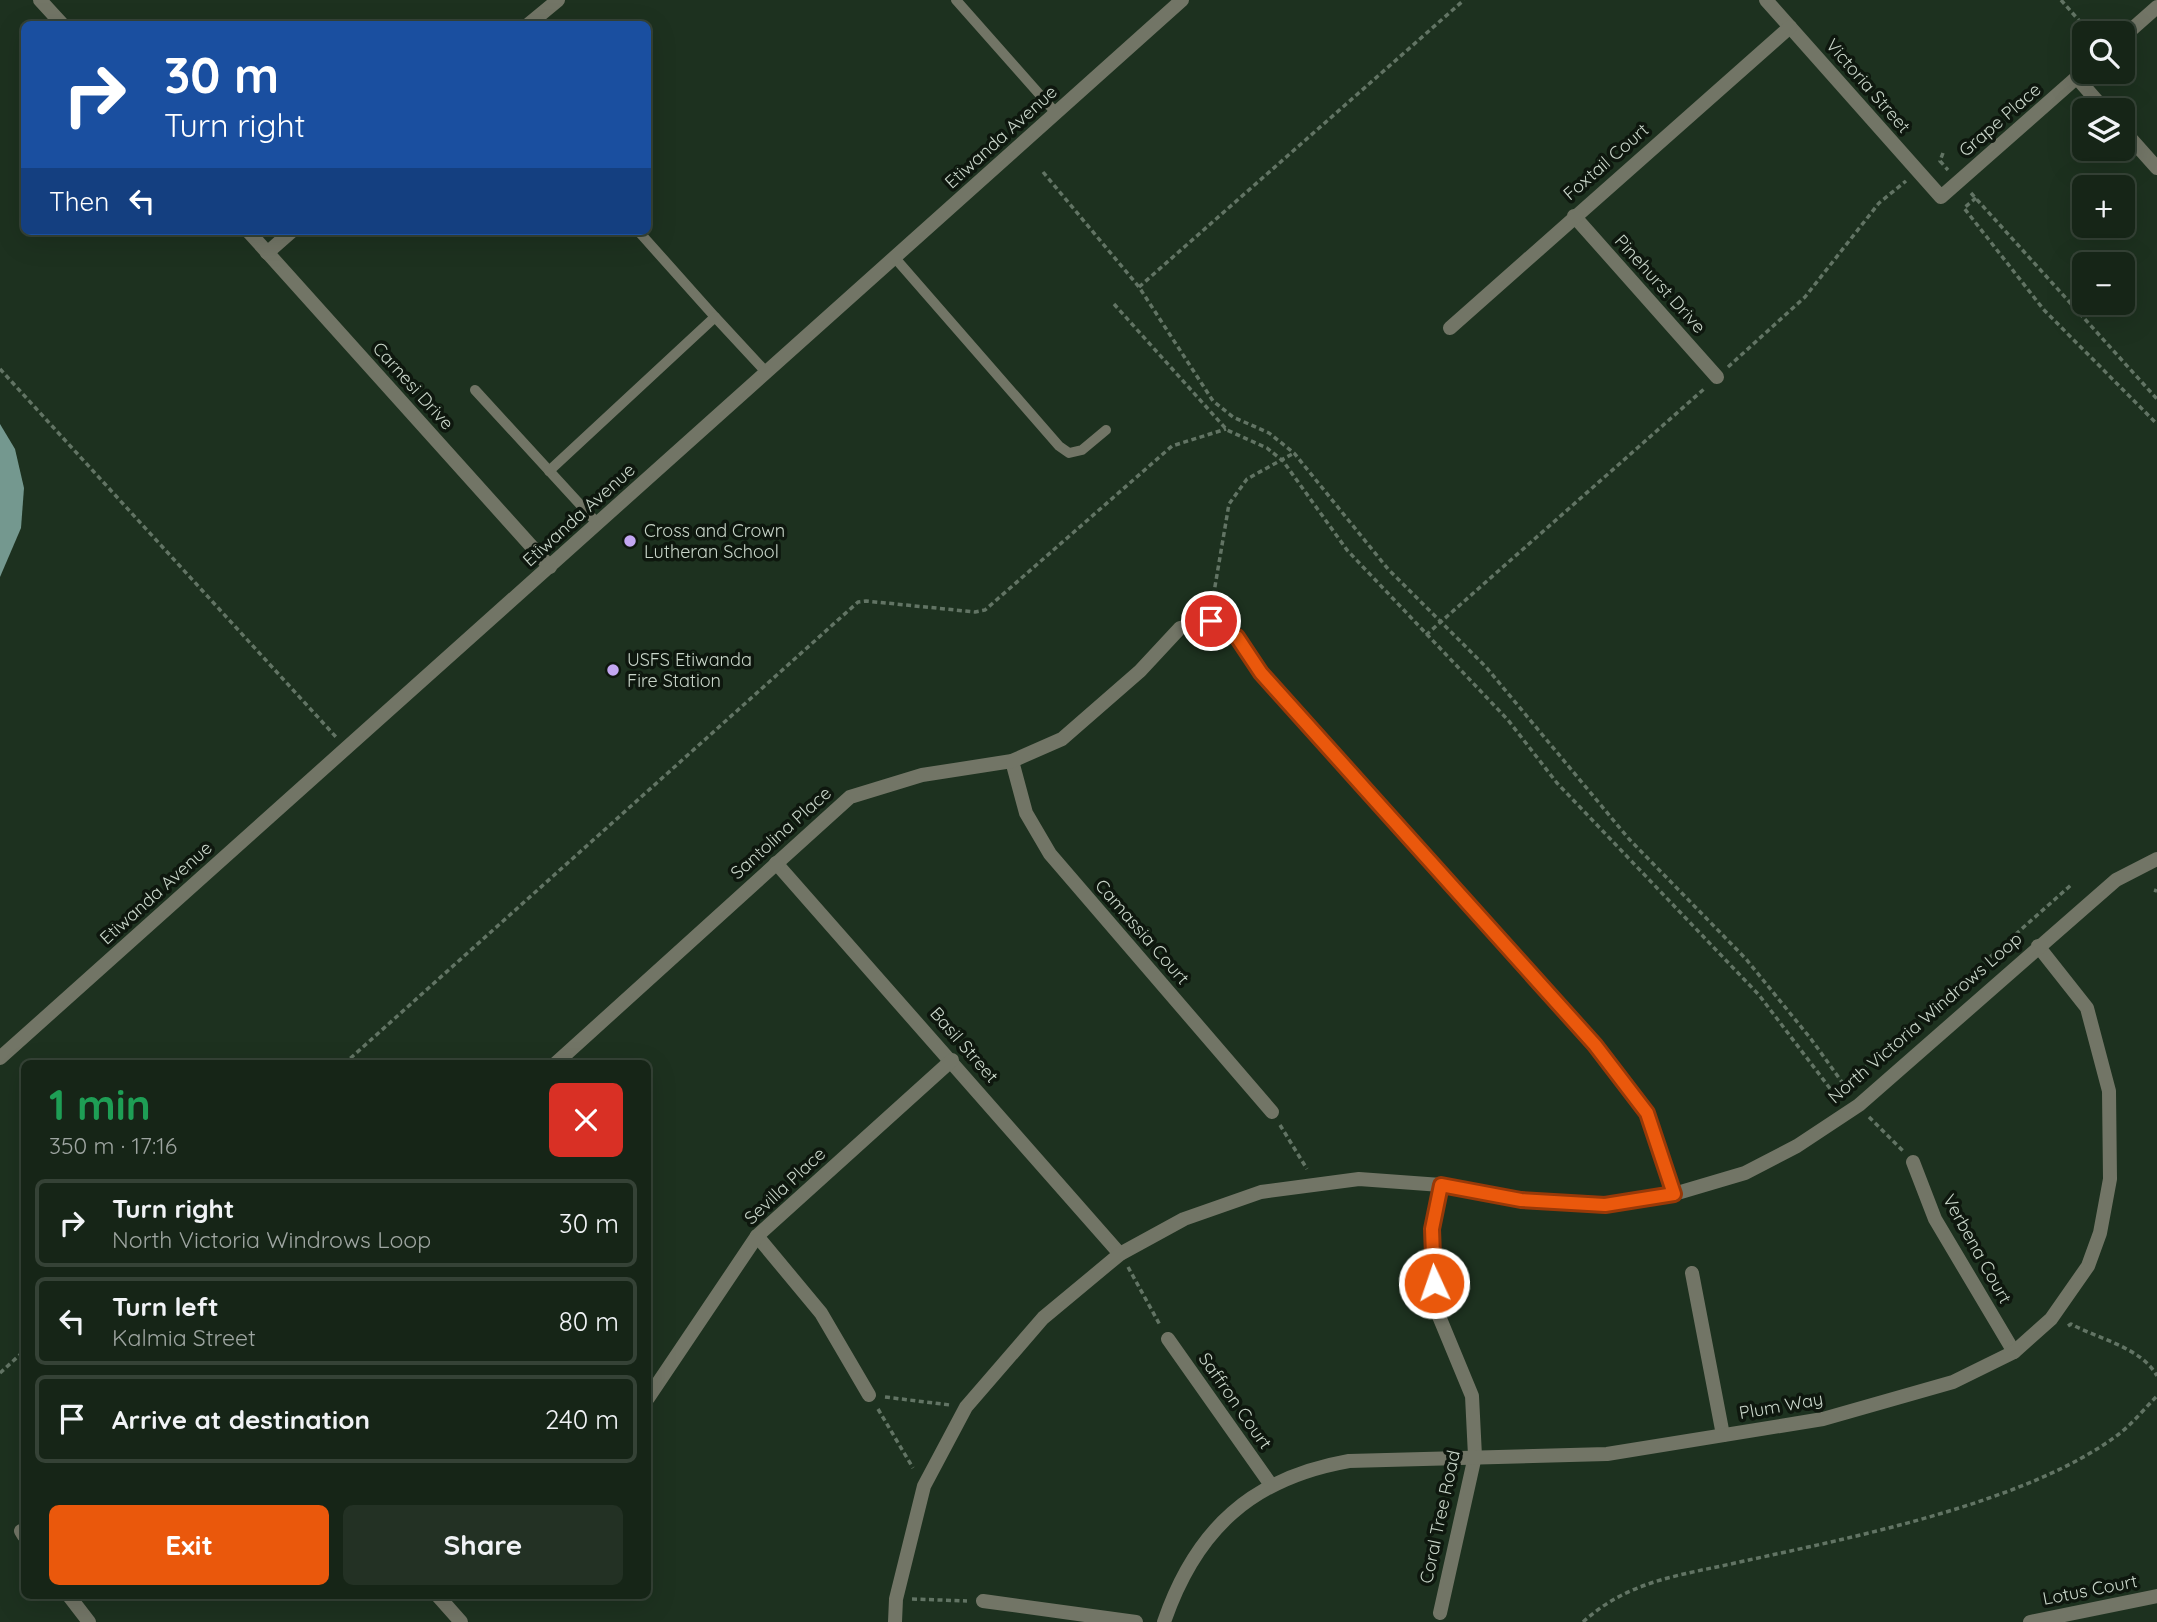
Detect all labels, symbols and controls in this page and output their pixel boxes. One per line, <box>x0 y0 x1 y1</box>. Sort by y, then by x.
map controls <box>2072 21 2135 315</box>
button: search <box>2072 21 2135 84</box>
street label: Victoria Street <box>1821 34 1916 138</box>
text: 30 m <box>164 44 279 105</box>
icon: right <box>49 49 140 140</box>
street label: Grape Place <box>1954 78 2045 162</box>
street label: Etiwanda Avenue <box>940 80 1062 193</box>
button: layers <box>2072 98 2135 161</box>
text: Turn right <box>164 105 305 145</box>
street label: Foxtail Court <box>1558 118 1653 205</box>
button: + <box>2072 175 2135 238</box>
icon: left <box>123 182 161 220</box>
text: Then <box>49 185 109 218</box>
street label: Pinehurst Drive <box>1610 229 1711 338</box>
button: − <box>2072 252 2135 315</box>
street label: Carnesi Drive <box>368 337 459 434</box>
street label: Etiwanda Avenue <box>518 458 640 571</box>
place label: Cross and Crown Lutheran School <box>644 519 785 563</box>
marker: Cross and Crown Lutheran School <box>622 533 638 549</box>
pin <box>1181 591 1241 651</box>
icon: arrive <box>1192 602 1230 640</box>
place label: USFS Etiwanda Fire Station <box>627 648 752 692</box>
marker: USFS Etiwanda Fire Station <box>605 662 621 678</box>
street label: Santolina Place <box>725 781 836 884</box>
street label: Etiwanda Avenue <box>95 836 217 949</box>
street label: Camassia Court <box>1090 874 1195 989</box>
street label: North Victoria Windrows Loop <box>1823 927 2027 1108</box>
street label: Basil Street <box>925 1002 1004 1087</box>
text: 1 min <box>49 1078 151 1131</box>
button: close <box>549 1083 623 1157</box>
text: 350 m · 17:16 <box>49 1131 177 1160</box>
street label: Sevilla Place <box>739 1142 830 1229</box>
street label: Verbena Court <box>1938 1190 2017 1308</box>
text: Turn right <box>112 1192 234 1225</box>
icon: right <box>53 1204 91 1242</box>
text: 30 m <box>559 1207 619 1240</box>
text: North Victoria Windrows Loop <box>112 1225 431 1254</box>
position arrow <box>1397 1246 1471 1320</box>
text: Turn left <box>112 1290 219 1323</box>
icon: left <box>53 1302 91 1340</box>
text: 80 m <box>559 1305 619 1338</box>
text: Kalmia Street <box>112 1323 256 1352</box>
street label: Saffron Court <box>1194 1348 1277 1453</box>
street label: Plum Way <box>1737 1387 1825 1424</box>
icon: arrive <box>53 1400 91 1438</box>
text: Arrive at destination <box>112 1403 370 1436</box>
text: 240 m <box>545 1403 619 1436</box>
street label: Coral Tree Road <box>1414 1448 1465 1586</box>
button: Exit <box>49 1505 329 1585</box>
button: Share <box>343 1505 623 1585</box>
street label: Lotus Court <box>2041 1569 2139 1610</box>

